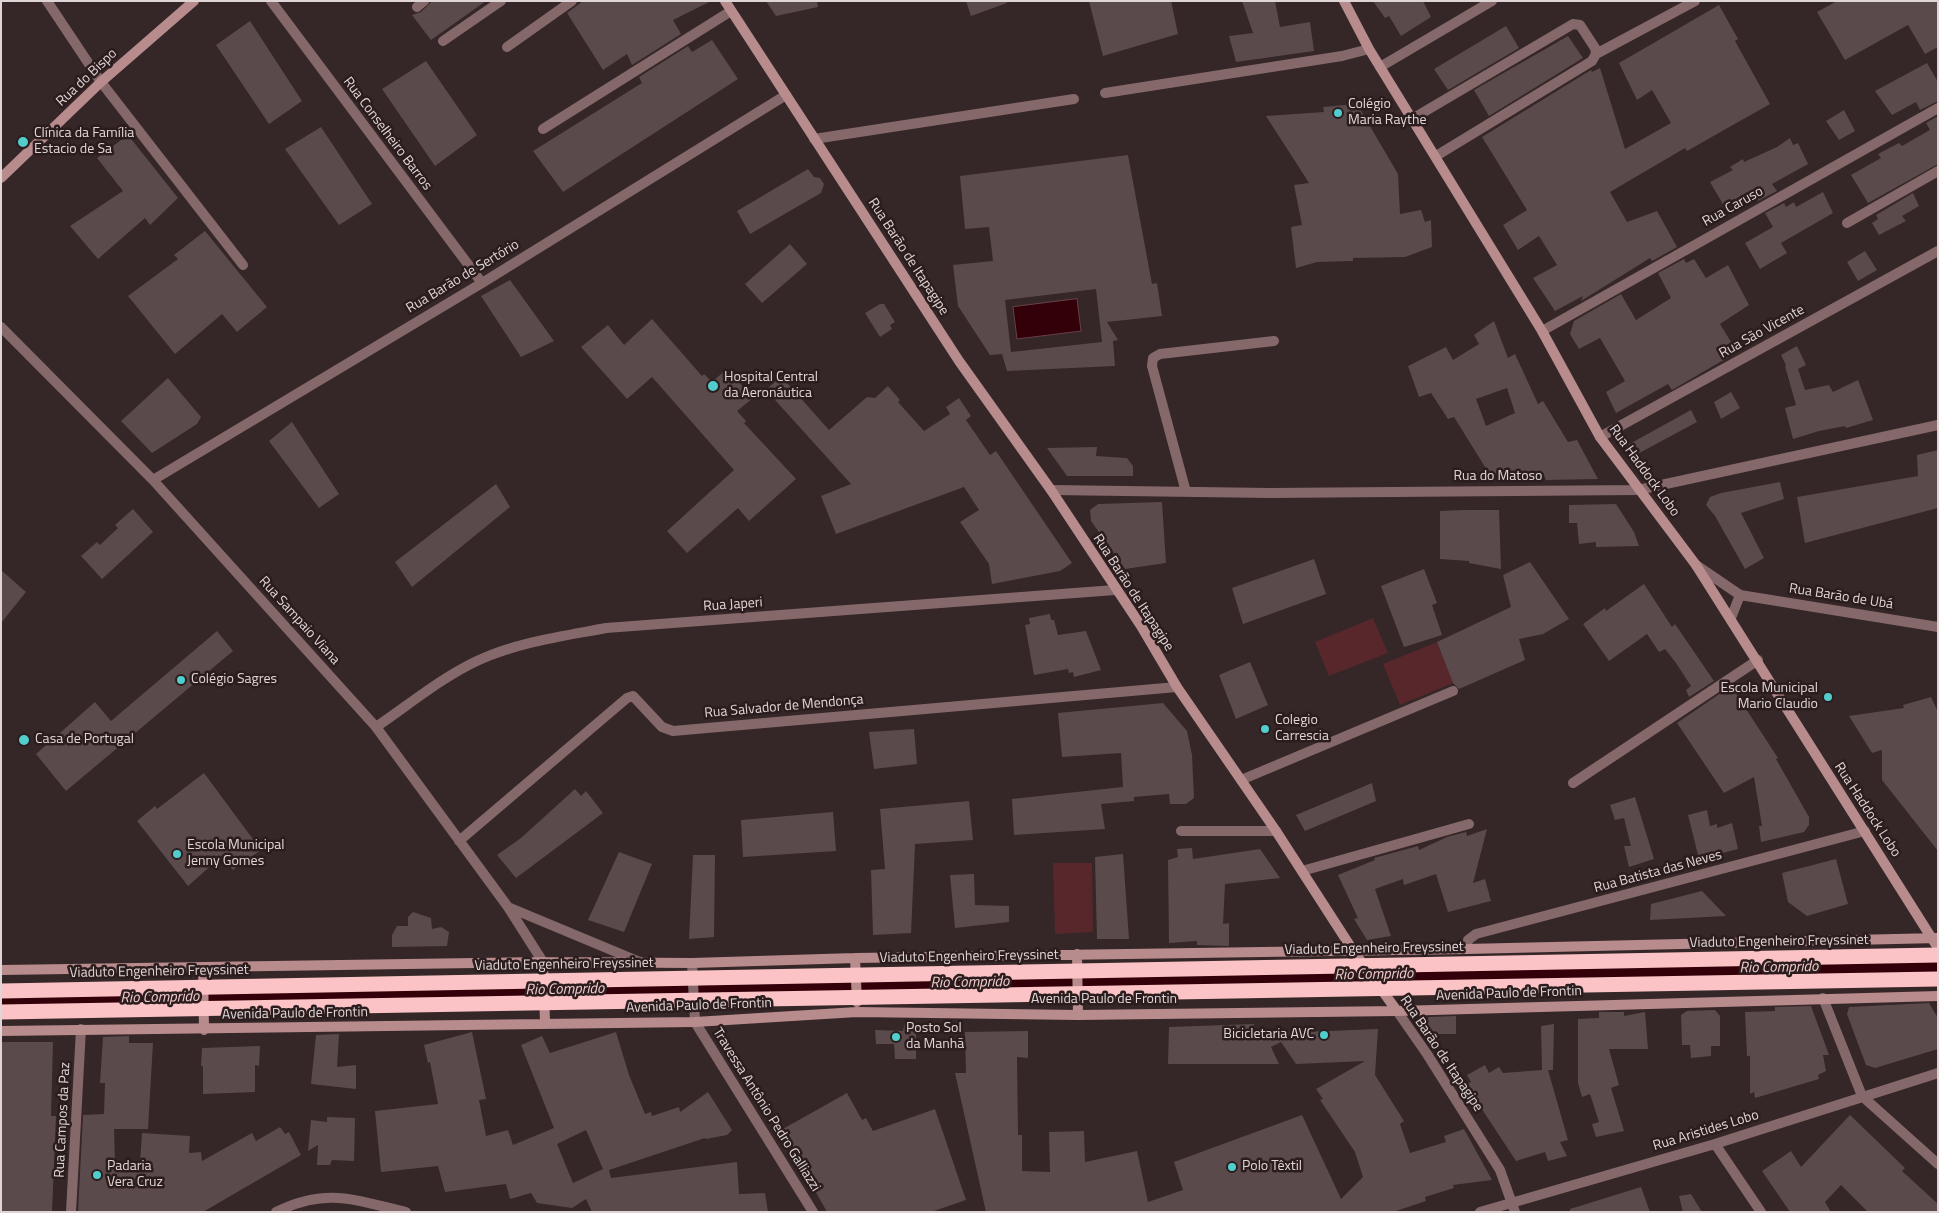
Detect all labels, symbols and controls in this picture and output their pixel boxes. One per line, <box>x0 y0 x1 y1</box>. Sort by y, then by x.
street label: Rua do Bispo <box>53 46 121 110</box>
street label: Rua Conselheiro Barros <box>339 74 435 194</box>
place label: Colégio Maria Raythe <box>1348 97 1427 130</box>
marker: Colégio Maria Raythe <box>1332 107 1344 119</box>
place label: Clínica da Família Estacio de Sa <box>34 126 134 158</box>
marker: Clínica da Família Estacio de Sa <box>16 135 30 149</box>
street label: Rua Caruso <box>1700 183 1766 231</box>
street label: Rua Barão de Itapagipe <box>864 195 952 319</box>
street label: Rua Barão de Sertório <box>403 237 523 317</box>
street label: Rua São Vicente <box>1716 302 1808 362</box>
place label: Hospital Central da Aeronáutica <box>724 370 818 402</box>
marker: Hospital Central da Aeronáutica <box>706 379 720 393</box>
street label: Rua Haddock Lobo <box>1605 422 1683 520</box>
street label: Rua do Matoso <box>1454 469 1542 485</box>
street label: Rua Barão de Itapagipe <box>1089 531 1177 655</box>
street label: Rua Sampaio Viana <box>255 573 343 669</box>
street label: Rua Barão de Ubá <box>1788 580 1894 614</box>
street label: Rua Japeri <box>703 595 763 615</box>
place label: Colégio Sagres <box>191 672 277 688</box>
marker: Colégio Sagres <box>175 674 187 686</box>
place label: Escola Municipal Mario Claudio <box>1720 681 1818 714</box>
marker: Escola Municipal Mario Claudio <box>1822 691 1834 703</box>
street label: Rua Salvador de Mendonça <box>704 692 864 722</box>
place label: Colegio Carrescia <box>1275 713 1329 746</box>
marker: Colegio Carrescia <box>1259 723 1271 735</box>
place label: Casa de Portugal <box>35 732 134 748</box>
marker: Casa de Portugal <box>17 733 31 747</box>
street label: Rua Haddock Lobo <box>1830 760 1904 860</box>
place label: Escola Municipal Jenny Gomes <box>187 838 285 870</box>
street label: Rua Batista das Neves <box>1592 847 1724 897</box>
marker: Escola Municipal Jenny Gomes <box>171 848 183 860</box>
street label: Viaduto Engenheiro Freyssinet <box>1689 932 1869 952</box>
street label: Viaduto Engenheiro Freyssinet <box>1284 939 1464 959</box>
street label: Viaduto Engenheiro Freyssinet <box>879 947 1059 967</box>
street label: Viaduto Engenheiro Freyssinet <box>474 955 654 975</box>
water label: Rio Comprido <box>1739 958 1819 978</box>
street label: Viaduto Engenheiro Freyssinet <box>69 962 249 982</box>
water label: Rio Comprido <box>1334 965 1414 985</box>
water label: Rio Comprido <box>930 973 1010 993</box>
water label: Rio Comprido <box>525 980 605 1000</box>
street label: Avenida Paulo de Frontin <box>1436 983 1582 1005</box>
water label: Rio Comprido <box>120 988 200 1008</box>
street label: Avenida Paulo de Frontin <box>1031 992 1177 1008</box>
street label: Rua Barão de Itapagipe <box>1396 993 1486 1115</box>
street label: Avenida Paulo de Frontin <box>626 995 772 1017</box>
street label: Avenida Paulo de Frontin <box>222 1004 368 1024</box>
place label: Posto Sol da Manhã <box>906 1021 964 1054</box>
street label: Travessa Antônio Pedro Galliazzi <box>709 1025 823 1195</box>
place label: Bicicletaria AVC <box>1223 1027 1314 1043</box>
marker: Bicicletaria AVC <box>1318 1029 1330 1041</box>
marker: Posto Sol da Manhã <box>890 1031 902 1043</box>
street label: Rua Campos da Paz <box>52 1062 74 1178</box>
street label: Rua Aristides Lobo <box>1651 1107 1761 1155</box>
place label: Padaria Vera Cruz <box>107 1159 163 1192</box>
place label: Polo Têxtil <box>1242 1159 1302 1175</box>
marker: Polo Têxtil <box>1226 1161 1238 1173</box>
marker: Padaria Vera Cruz <box>91 1169 103 1181</box>

